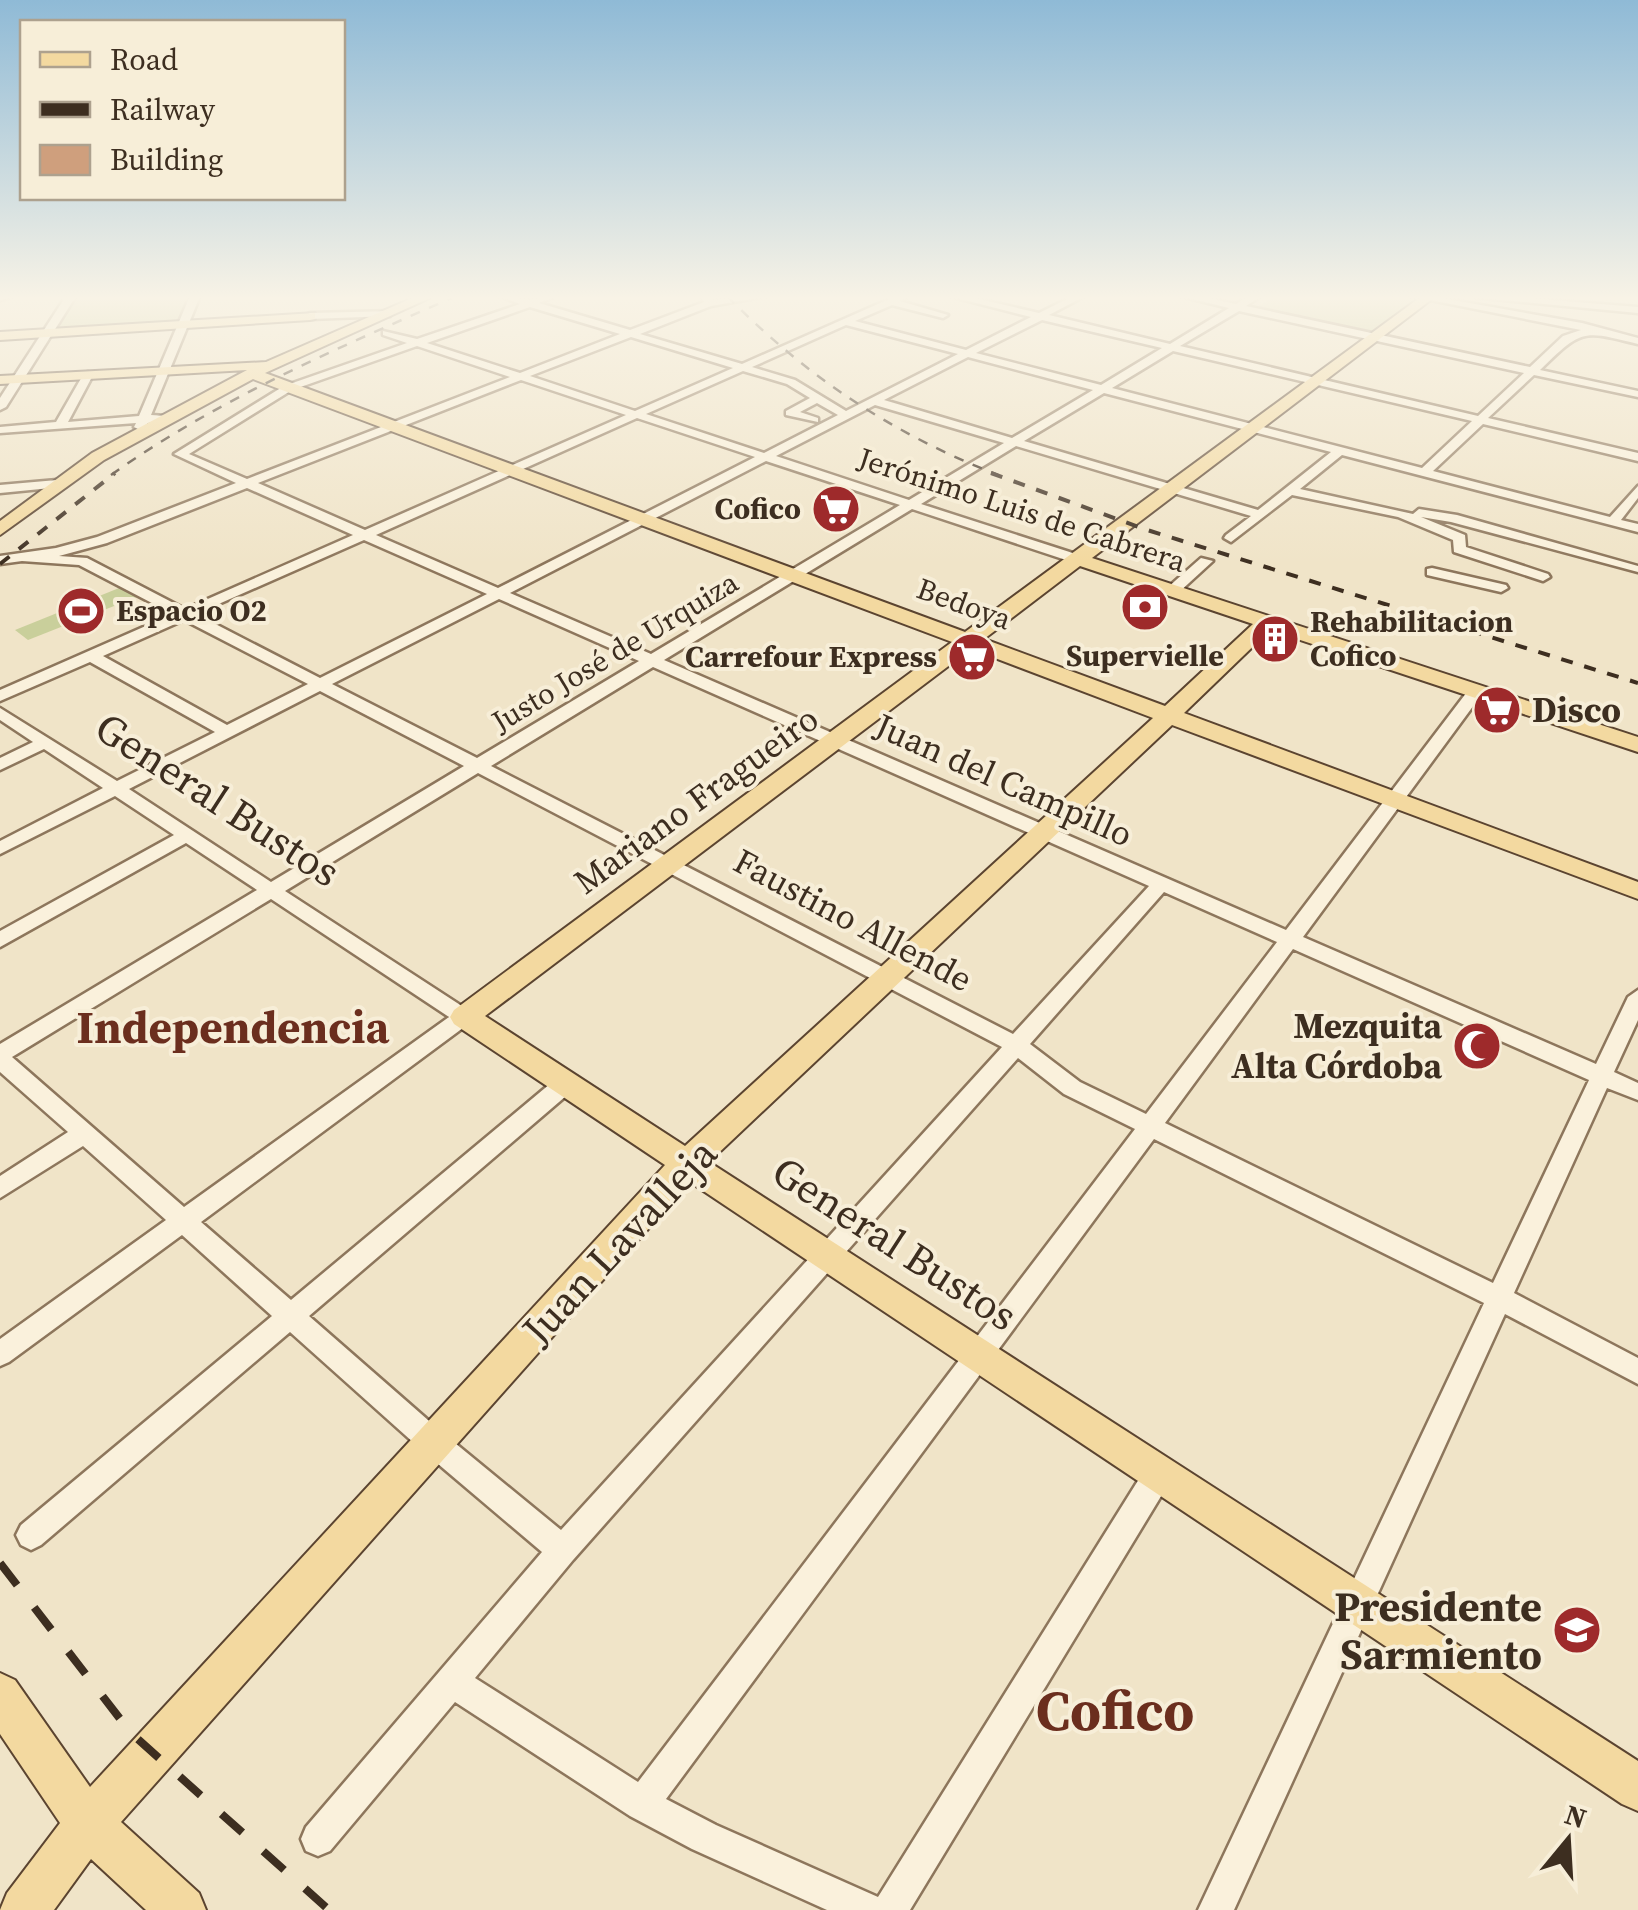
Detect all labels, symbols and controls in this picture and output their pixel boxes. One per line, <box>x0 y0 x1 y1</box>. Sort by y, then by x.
legend <box>20 20 345 200</box>
text: Road <box>110 39 178 80</box>
text: Railway <box>110 89 216 130</box>
text: Building <box>110 139 223 180</box>
street label: Jerónimo Luis de Cabrera <box>852 437 1192 582</box>
supermarket icon: Cofico <box>810 483 862 535</box>
place label: Cofico <box>714 488 801 529</box>
street label: Justo José de Urquiza <box>483 561 746 742</box>
street label: Bedoya <box>911 568 1018 640</box>
bank icon: Supervielle <box>1119 581 1171 633</box>
sports icon: Espacio O2 <box>55 585 107 637</box>
place label: Espacio O2 <box>116 590 267 631</box>
place label: Rehabilitacion Cofico <box>1310 601 1513 676</box>
building icon: Rehabilitacion Cofico <box>1249 613 1301 665</box>
supermarket icon: Carrefour Express <box>946 631 998 683</box>
place label: Supervielle <box>1066 635 1224 676</box>
place label: Carrefour Express <box>685 636 937 677</box>
supermarket icon: Disco <box>1471 684 1523 736</box>
place label: Disco <box>1532 686 1621 734</box>
street label: Mariano Fragueiro <box>564 695 828 905</box>
street label: General Bustos <box>84 698 352 900</box>
street label: Juan del Campillo <box>867 701 1140 858</box>
street label: Faustino Allende <box>725 837 981 1003</box>
district label: Independencia <box>77 996 391 1058</box>
place label: Mezquita Alta Córdoba <box>1231 1002 1442 1090</box>
mosque icon: Mezquita Alta Córdoba <box>1451 1020 1503 1072</box>
street label: Juan Lavalleja <box>508 1125 730 1357</box>
street label: General Bustos <box>761 1142 1029 1344</box>
place label: Presidente Sarmiento <box>1334 1577 1542 1683</box>
school or university icon: Presidente Sarmiento <box>1551 1604 1603 1656</box>
district label: Cofico <box>1036 1673 1194 1748</box>
north arrow <box>1518 1790 1618 1890</box>
text: N <box>1560 1795 1591 1837</box>

